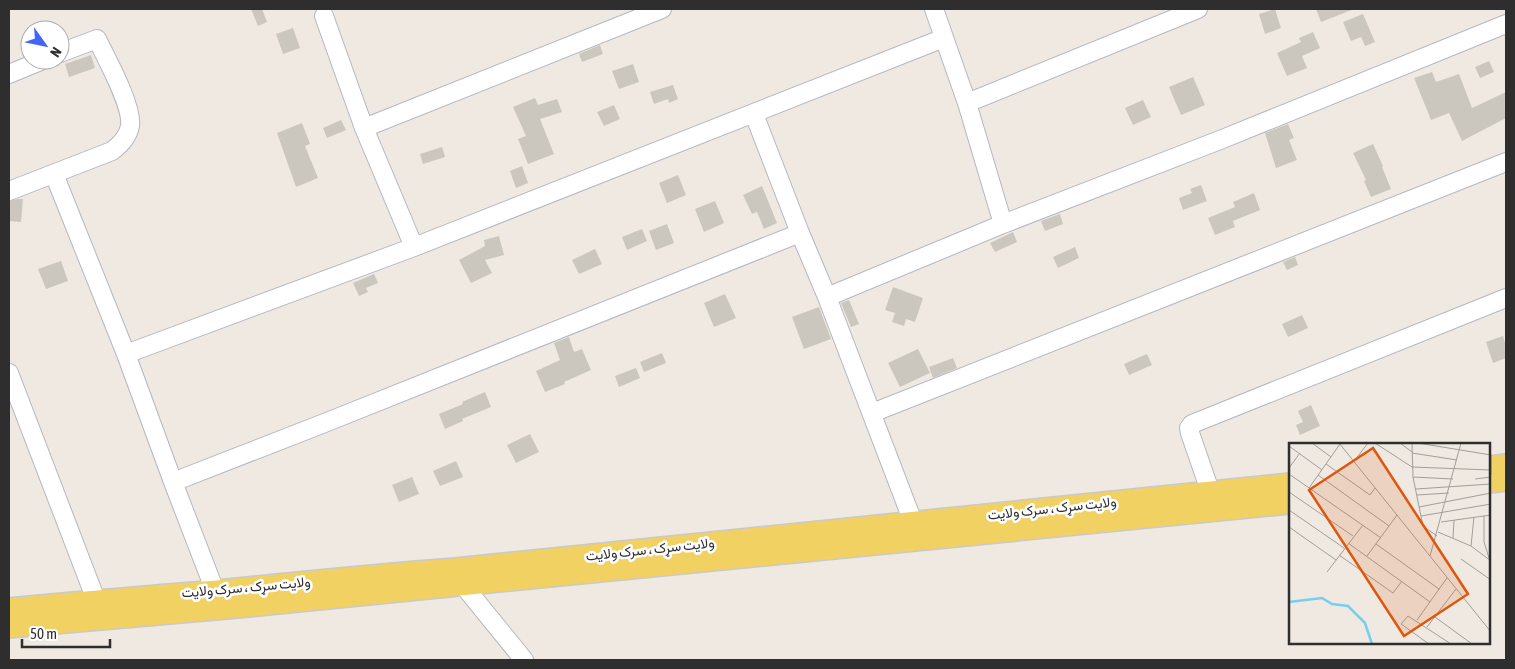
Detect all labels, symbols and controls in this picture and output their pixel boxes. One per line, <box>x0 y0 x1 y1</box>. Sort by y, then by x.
north arrow <box>20 20 70 70</box>
text: N <box>47 44 65 60</box>
inset map <box>1289 443 1490 644</box>
street label: ولایت سړک ، سرک ولایت <box>987 493 1117 525</box>
street label: ولایت سړک ، سرک ولایت <box>585 534 715 566</box>
street label: ولایت سړک ، سرک ولایت <box>181 573 311 603</box>
scale bar <box>22 616 110 648</box>
text: 50 m <box>30 625 57 642</box>

